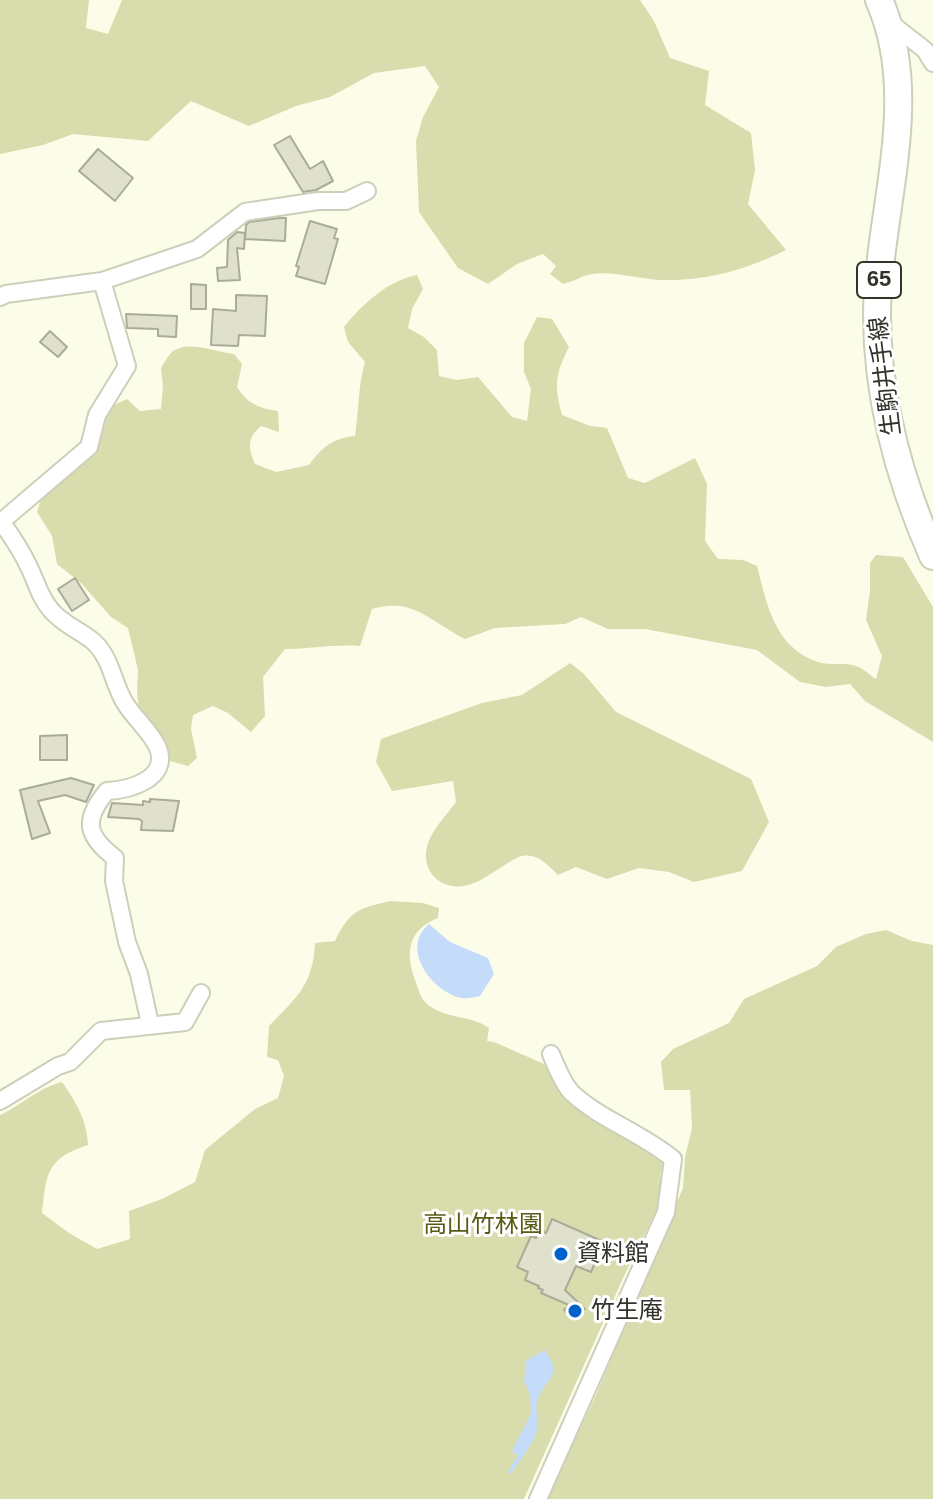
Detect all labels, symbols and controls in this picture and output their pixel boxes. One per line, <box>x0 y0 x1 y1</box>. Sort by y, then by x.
road number: 65 <box>857 262 901 298</box>
street label: 生駒井手線 <box>864 315 908 437</box>
park label: 高山竹林園 <box>423 1211 543 1239</box>
place label: 資料館 <box>577 1240 649 1268</box>
marker: 資料館 <box>552 1245 570 1263</box>
place label: 竹生庵 <box>591 1297 663 1325</box>
marker: 竹生庵 <box>566 1302 584 1320</box>

